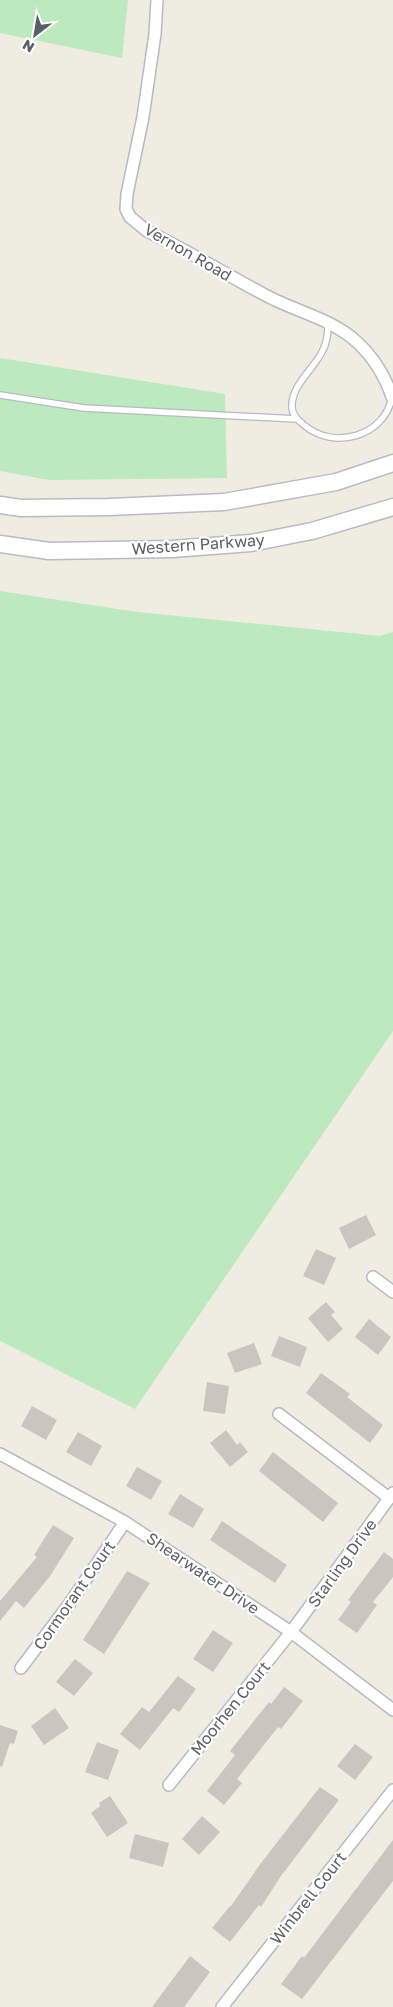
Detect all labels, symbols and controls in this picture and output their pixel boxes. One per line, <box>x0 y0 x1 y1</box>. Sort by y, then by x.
north arrow <box>10 10 60 60</box>
text: N <box>19 37 37 57</box>
street label: Vernon Road <box>141 219 235 285</box>
street label: Western Parkway <box>131 529 265 559</box>
street label: Starling Drive <box>303 1515 381 1611</box>
street label: Shearwater Drive <box>143 1528 263 1618</box>
street label: Cormorant Court <box>29 1537 119 1653</box>
street label: Moorhen Court <box>186 1657 274 1759</box>
street label: Winbrell Court <box>266 1848 350 1948</box>

